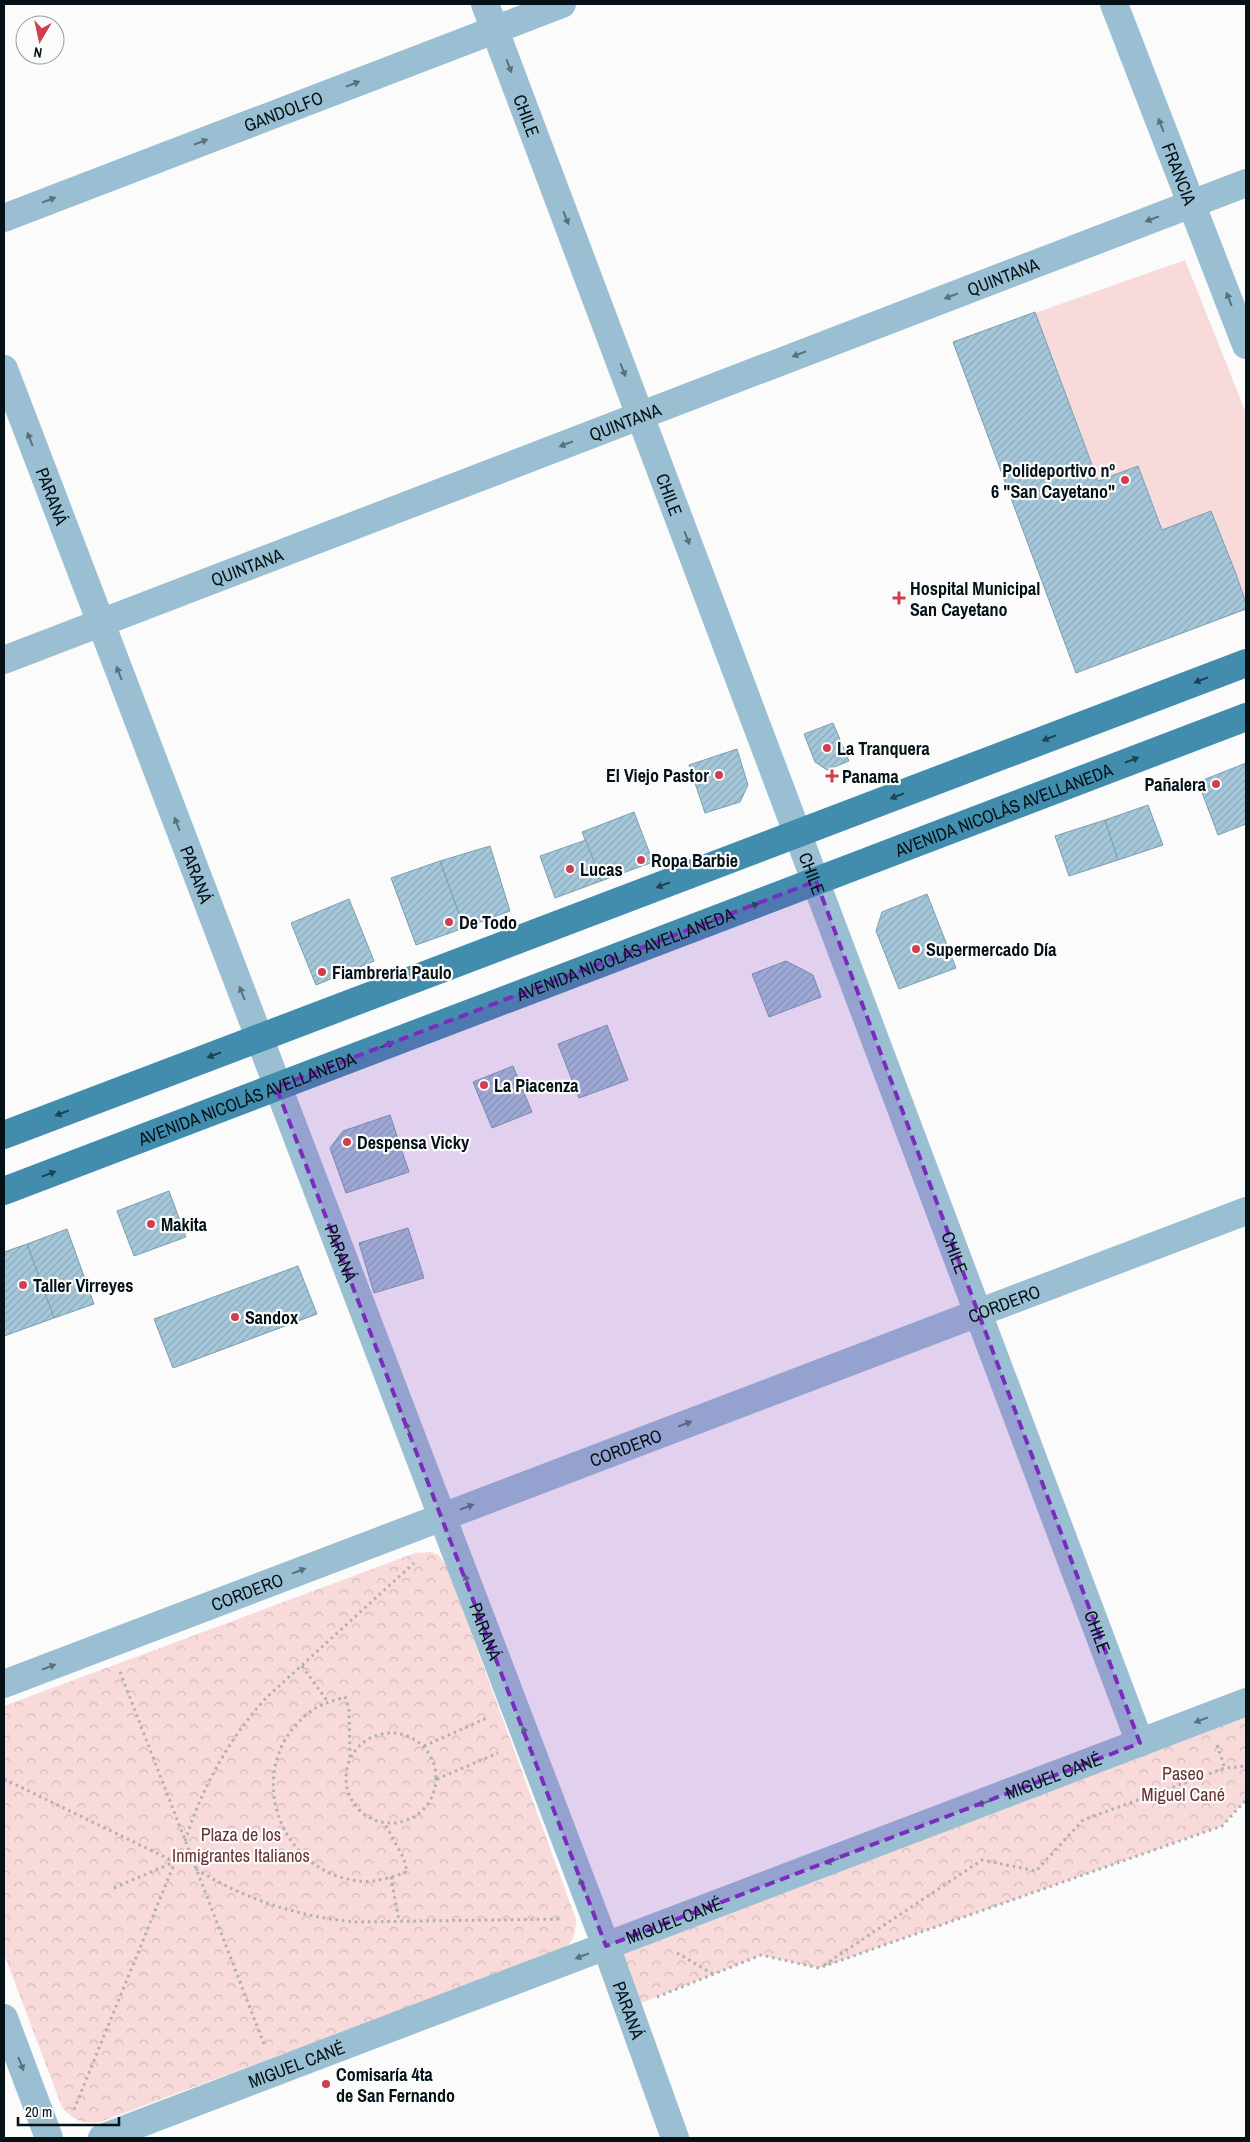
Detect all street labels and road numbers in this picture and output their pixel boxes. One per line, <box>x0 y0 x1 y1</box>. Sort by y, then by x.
street label: GANDOLFO <box>240 84 326 137</box>
street label: CHILE <box>508 91 546 140</box>
street label: FRANCIA <box>1156 139 1203 209</box>
street label: QUINTANA <box>963 251 1043 302</box>
street label: QUINTANA <box>585 396 665 447</box>
street label: PARANÁ <box>30 464 75 529</box>
street label: CHILE <box>650 470 689 519</box>
street label: QUINTANA <box>207 542 286 592</box>
street label: AVENIDA NICOLÁS AVELLANEDA <box>890 757 1116 863</box>
street label: PARANÁ <box>175 842 219 907</box>
street label: CHILE <box>793 849 832 898</box>
street label: AVENIDA NICOLÁS AVELLANEDA <box>512 901 738 1007</box>
street label: AVENIDA NICOLÁS AVELLANEDA <box>134 1045 359 1152</box>
street label: PARANÁ <box>319 1220 364 1285</box>
street label: CHILE <box>936 1228 975 1277</box>
street label: CORDERO <box>964 1278 1044 1328</box>
street label: CORDERO <box>586 1422 665 1472</box>
street label: CORDERO <box>207 1566 287 1617</box>
street label: PARANÁ <box>463 1599 508 1664</box>
street label: CHILE <box>1079 1607 1117 1656</box>
street label: MIGUEL CANÉ <box>1002 1746 1105 1805</box>
street label: MIGUEL CANÉ <box>622 1890 726 1950</box>
street label: PARANÁ <box>607 1978 651 2042</box>
street label: MIGUEL CANÉ <box>245 2034 348 2094</box>

